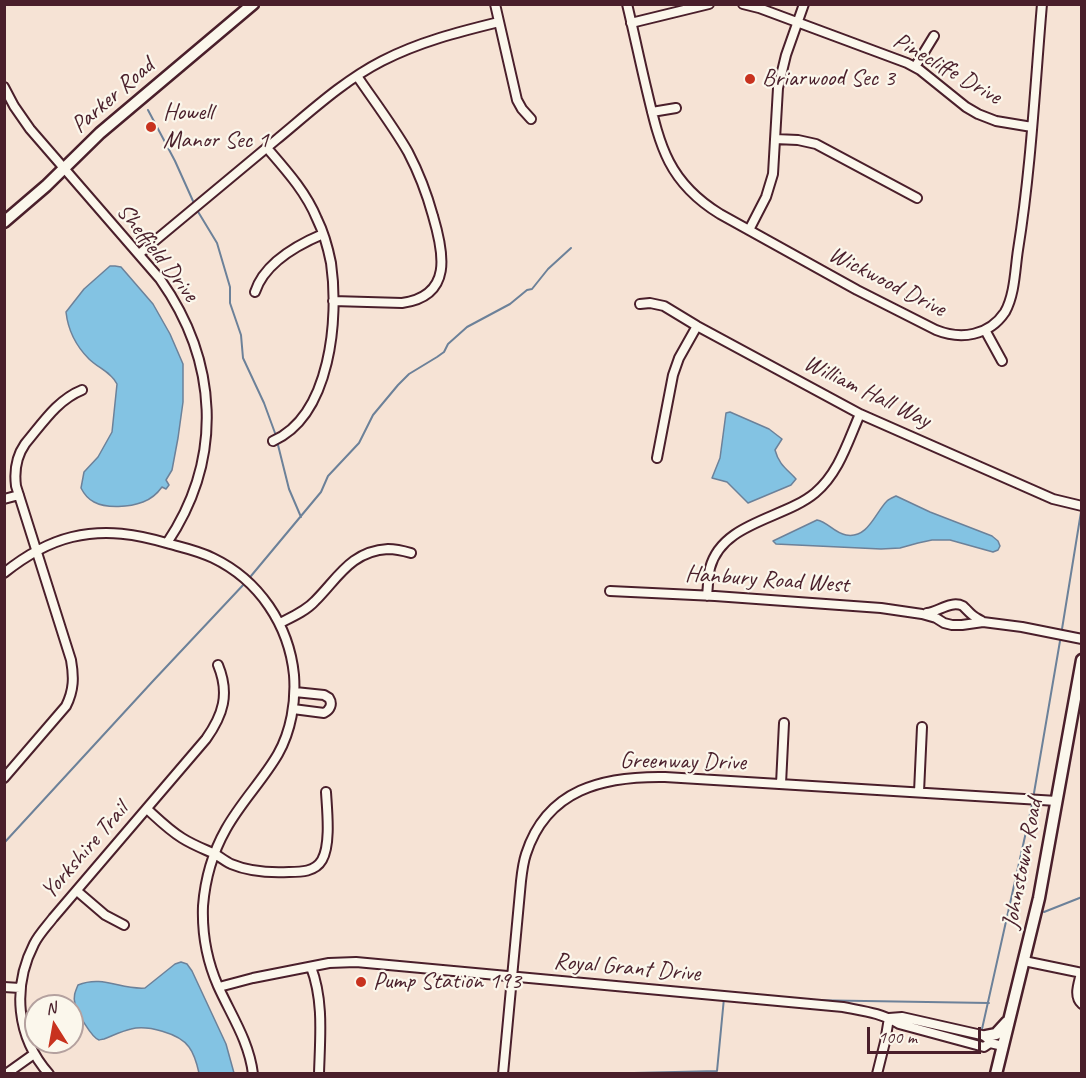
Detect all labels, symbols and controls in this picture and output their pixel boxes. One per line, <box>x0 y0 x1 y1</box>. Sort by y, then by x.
street label: Pinecliffe Drive <box>888 26 1006 112</box>
street label: Parker Road <box>66 52 160 140</box>
place label: Briarwood Sec 3 <box>762 65 895 93</box>
marker: Briarwood Sec 3 <box>743 72 757 86</box>
place label: Howell Manor Sec 1 <box>163 99 269 155</box>
marker: Howell Manor Sec 1 <box>144 120 158 134</box>
street label: Sheffield Drive <box>110 198 204 308</box>
street label: Wickwood Drive <box>824 240 950 324</box>
street label: William Hall Way <box>799 349 935 435</box>
street label: Hanbury Road West <box>684 560 850 600</box>
street label: Greenway Drive <box>620 747 746 777</box>
street label: Yorkshire Trail <box>35 797 135 905</box>
street label: Johnstown Road <box>996 797 1050 931</box>
street label: Royal Grant Drive <box>553 947 701 989</box>
place label: Pump Station 193 <box>373 968 521 996</box>
marker: Pump Station 193 <box>354 975 368 989</box>
north arrow <box>24 994 84 1054</box>
text: N <box>44 998 58 1019</box>
scale bar <box>870 1015 984 1053</box>
text: 100 m <box>878 1026 917 1048</box>

